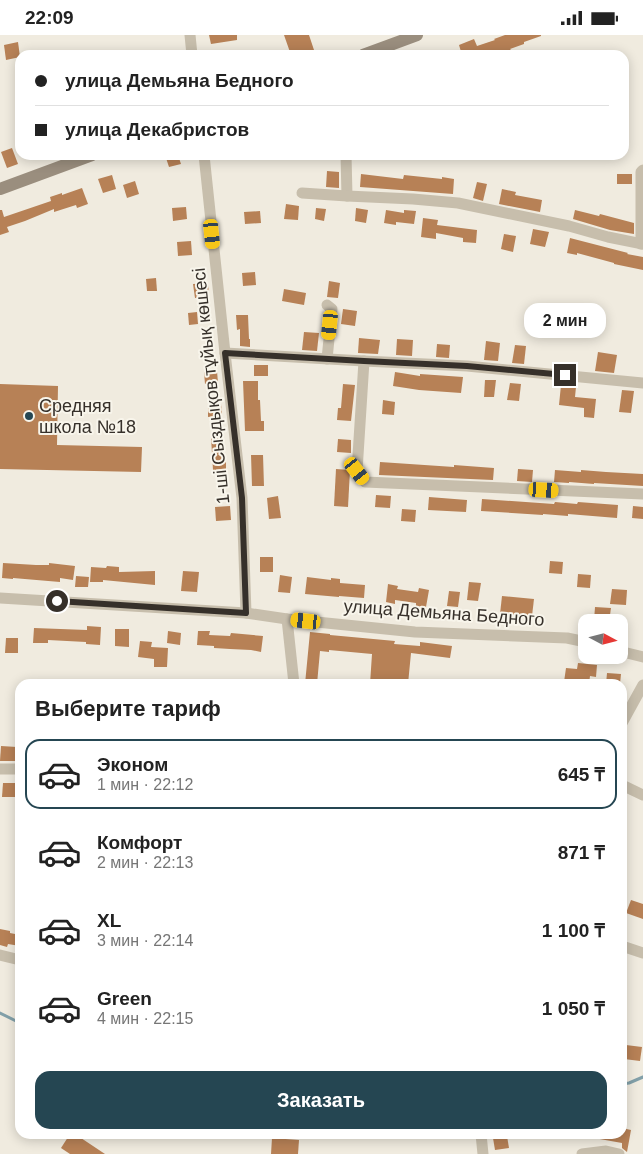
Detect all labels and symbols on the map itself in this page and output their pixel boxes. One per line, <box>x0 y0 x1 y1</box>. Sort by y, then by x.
car <box>202 218 221 250</box>
street label: 1-ші Сыздықов тұйық көшесі <box>189 267 233 505</box>
callout: 2 мин <box>524 303 606 337</box>
car <box>320 309 339 341</box>
route end <box>554 364 576 386</box>
place label: Средняя школа №18 <box>39 396 136 437</box>
marker: Средняя школа №18 <box>23 410 35 422</box>
car <box>341 455 372 487</box>
car <box>528 482 559 498</box>
route start <box>46 590 68 612</box>
street label: улица Демьяна Бедного <box>343 596 545 630</box>
car <box>290 612 321 630</box>
north arrow <box>578 614 628 664</box>

